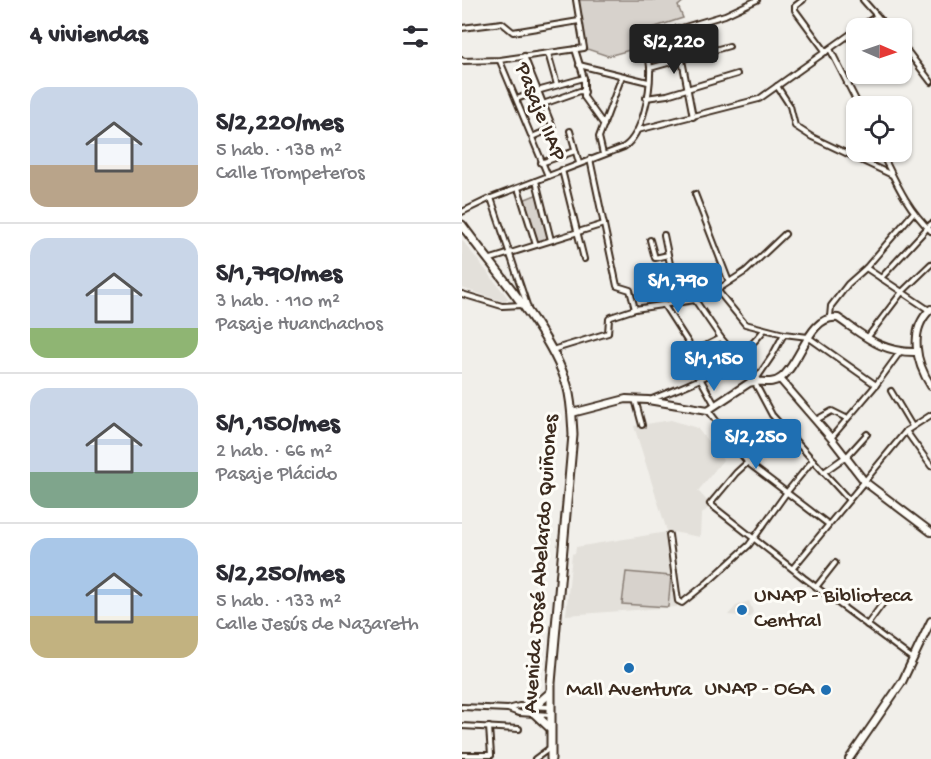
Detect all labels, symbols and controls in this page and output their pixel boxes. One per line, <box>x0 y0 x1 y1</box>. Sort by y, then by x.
north arrow <box>846 18 912 84</box>
map controls <box>846 18 912 162</box>
icon: filters <box>399 20 432 53</box>
text: 4 viviendas <box>30 21 148 52</box>
pin: S/2,220 <box>619 24 729 75</box>
text: S/2,220 <box>643 32 705 55</box>
street label: Pasaje IIAP <box>507 58 571 166</box>
button: locate <box>846 96 912 162</box>
text: S/2,220/mes <box>216 109 343 140</box>
icon: home <box>78 111 150 183</box>
text: 5 hab. · 138 m² <box>216 140 342 163</box>
text: Calle Trompeteros <box>216 163 365 186</box>
text: S/1,790/mes <box>216 260 342 291</box>
icon: home <box>78 262 150 334</box>
pin: S/1,790 <box>623 263 733 314</box>
text: S/1,790 <box>648 271 708 294</box>
text: 3 hab. · 110 m² <box>216 291 340 314</box>
text: Pasaje Huanchachos <box>216 314 383 337</box>
pin: S/1,150 <box>659 341 769 392</box>
text: S/1,150 <box>685 349 743 372</box>
text: S/1,150/mes <box>216 410 340 441</box>
icon: home <box>78 412 150 484</box>
street label: Avenida José Abelardo Quiñones <box>519 413 565 714</box>
pin: S/2,250 <box>701 419 811 470</box>
text: S/2,250 <box>725 427 787 450</box>
text: 2 hab. · 66 m² <box>216 441 332 464</box>
text: Pasaje Plácido <box>216 464 337 487</box>
text: S/2,250/mes <box>216 560 344 591</box>
icon: home <box>78 562 150 634</box>
place label: UNAP - Biblioteca Central <box>754 584 913 635</box>
text: 5 hab. · 133 m² <box>216 591 341 614</box>
marker: UNAP - Biblioteca Central <box>735 603 749 617</box>
text: Calle Jesús de Nazareth <box>216 614 419 637</box>
marker: Mall Aventura <box>622 661 636 675</box>
place label: UNAP - OGA <box>704 677 815 703</box>
place label: Mall Aventura <box>566 678 693 704</box>
marker: UNAP - OGA <box>819 683 833 697</box>

